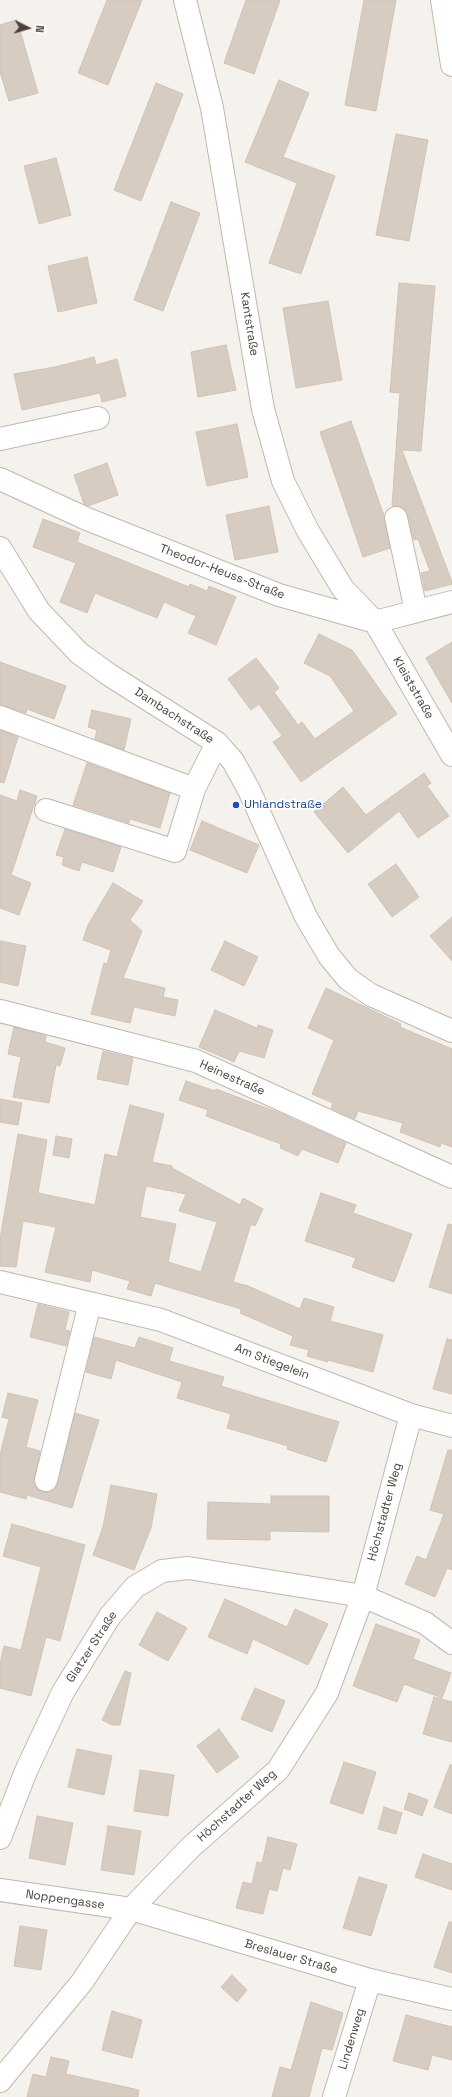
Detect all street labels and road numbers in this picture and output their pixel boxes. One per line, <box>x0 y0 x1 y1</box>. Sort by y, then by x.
street label: Kantstraße <box>237 291 261 357</box>
street label: Theodor-Heuss-Straße <box>157 541 287 603</box>
street label: Kleiststraße <box>389 654 437 722</box>
street label: Dambachstraße <box>132 685 216 747</box>
street label: Heinestraße <box>197 1057 267 1099</box>
street label: Am Stiegelein <box>233 1341 311 1383</box>
street label: Höchstadter Weg <box>365 1461 405 1563</box>
street label: Glatzer Straße <box>64 1609 120 1685</box>
street label: Höchstadter Weg <box>195 1767 279 1845</box>
street label: Noppengasse <box>25 1887 105 1913</box>
street label: Breslauer Straße <box>243 1937 339 1977</box>
street label: Lindenweg <box>336 2007 368 2071</box>

